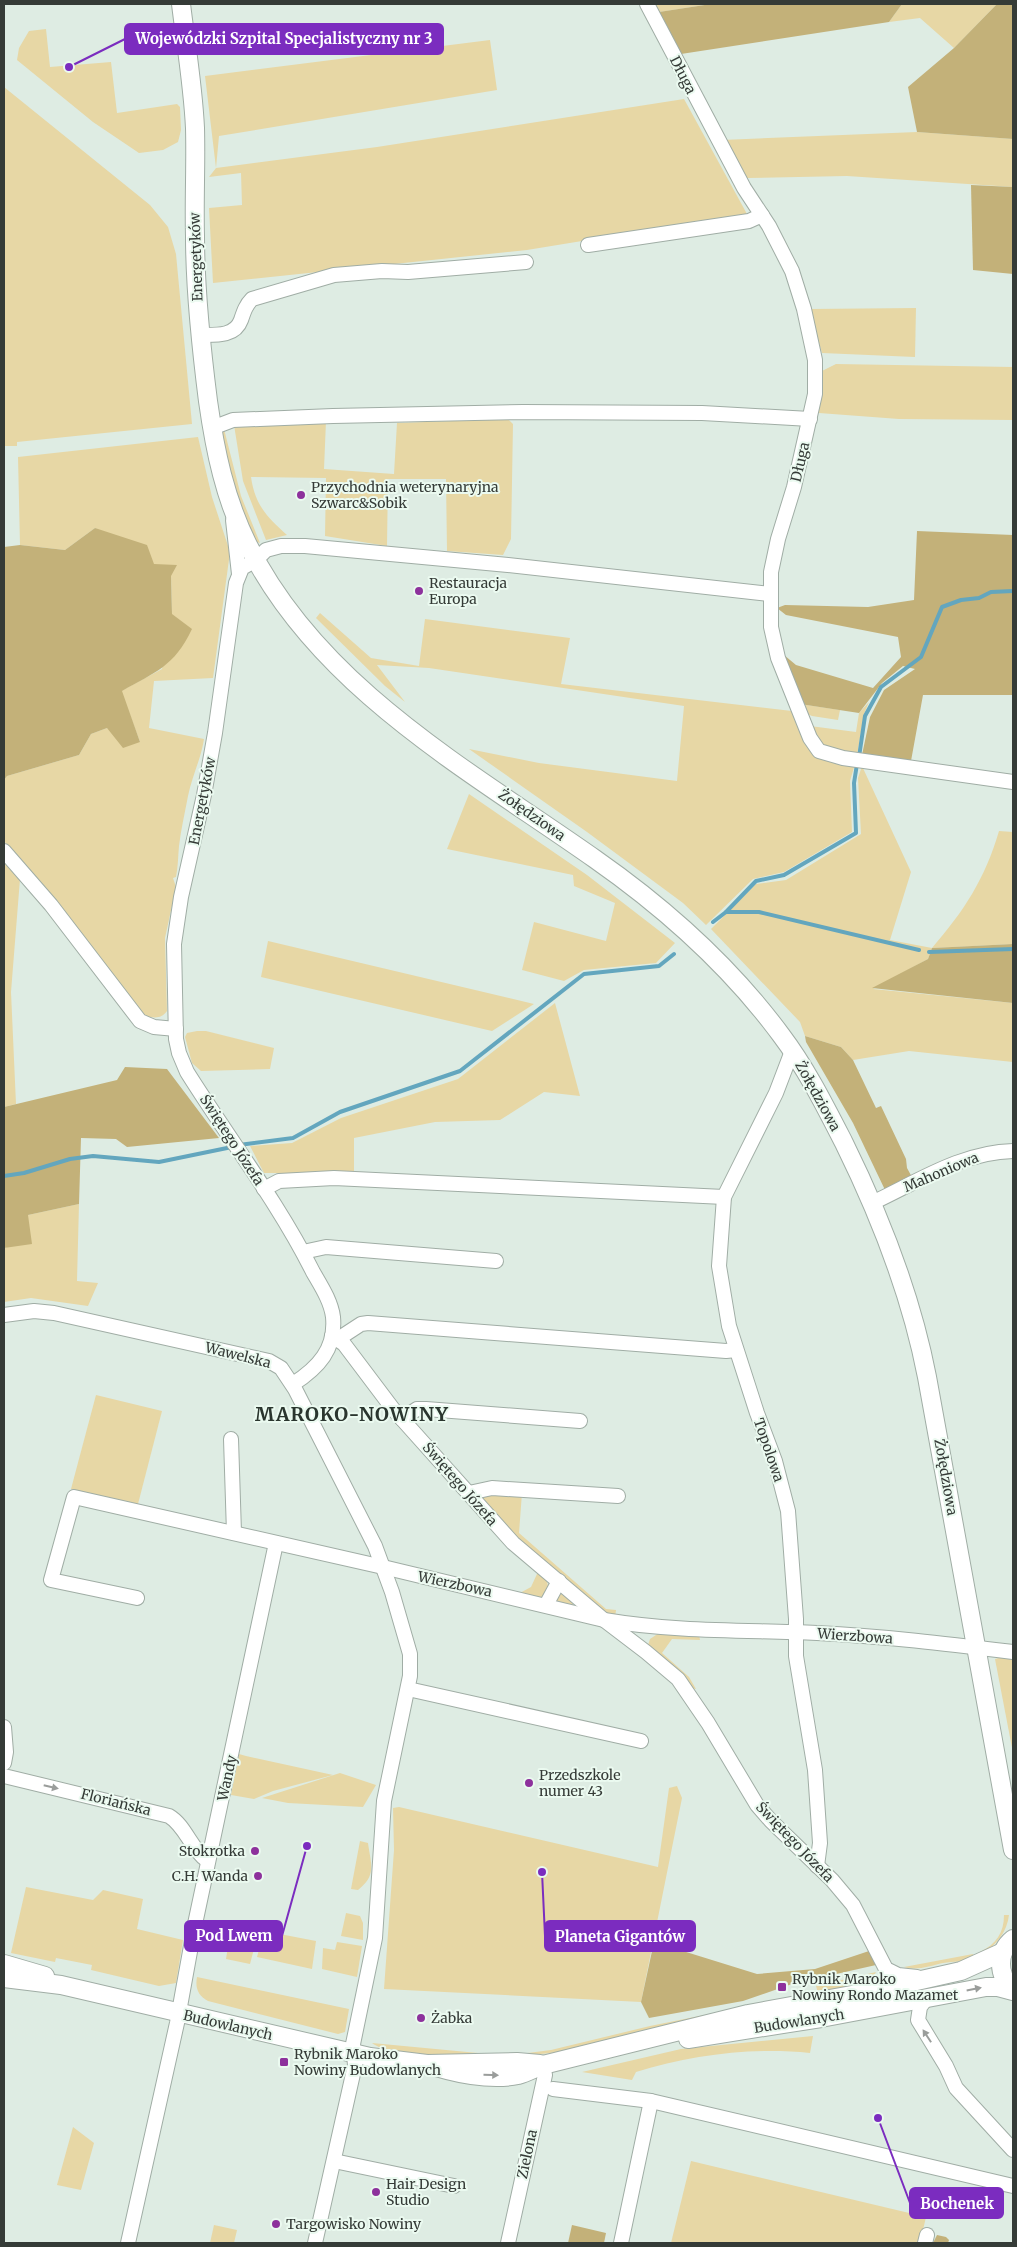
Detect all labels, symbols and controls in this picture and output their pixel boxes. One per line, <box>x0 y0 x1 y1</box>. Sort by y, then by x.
callout: Wojewódzki Szpital Specjalistyczny nr 3 <box>125 24 443 54</box>
text: Wojewódzki Szpital Specjalistyczny nr 3 <box>134 29 433 48</box>
street label: Długa <box>666 53 700 97</box>
street label: Energetyków <box>185 212 207 302</box>
street label: Długa <box>787 440 813 484</box>
place label: Przychodnia weterynaryjna Szwarc&Sobik <box>311 478 499 512</box>
marker: Przychodnia weterynaryjna Szwarc&Sobik <box>295 489 307 501</box>
place label: Restauracja Europa <box>429 574 507 608</box>
marker: Restauracja Europa <box>413 585 425 597</box>
street label: Energetyków <box>185 755 219 846</box>
street label: Żołędziowa <box>495 785 569 845</box>
street label: Żołędziowa <box>791 1058 845 1135</box>
street label: Świętego Józefa <box>196 1091 268 1189</box>
street label: Mahoniowa <box>901 1148 982 1196</box>
street label: Wawelska <box>202 1338 273 1372</box>
district label: MAROKO-NOWINY <box>255 1402 449 1426</box>
street label: Topolowa <box>750 1416 788 1485</box>
street label: Żołędziowa <box>930 1437 962 1517</box>
street label: Świętego Józefa <box>419 1439 501 1530</box>
street label: Wierzbowa <box>415 1567 494 1601</box>
street label: Wierzbowa <box>816 1624 894 1648</box>
street label: Wandy <box>213 1752 241 1804</box>
place label: Przedszkole numer 43 <box>539 1766 620 1800</box>
marker: Przedszkole numer 43 <box>523 1777 535 1789</box>
one-way arrow <box>44 1783 59 1791</box>
street label: Floriańska <box>79 1785 153 1820</box>
street label: Świętego Józefa <box>752 1798 838 1886</box>
place label: Stokrotka <box>179 1842 245 1860</box>
marker: Stokrotka <box>249 1845 261 1857</box>
place label: C.H. Wanda <box>172 1867 248 1885</box>
marker: C.H. Wanda <box>252 1870 264 1882</box>
callout: Pod Lwem <box>185 1921 282 1951</box>
callout: Planeta Gigantów <box>545 1921 695 1951</box>
text: Pod Lwem <box>196 1926 272 1945</box>
text: Planeta Gigantów <box>555 1927 686 1946</box>
place label: Rybnik Maroko Nowiny Rondo Mazamet <box>792 1970 959 2004</box>
marker: Rybnik Maroko Nowiny Rondo Mazamet <box>776 1981 788 1993</box>
one-way arrow <box>967 1985 983 1993</box>
street label: Budowlanych <box>753 2005 845 2037</box>
street label: Budowlanych <box>181 2006 275 2044</box>
place label: Żabka <box>431 2009 473 2027</box>
marker: Żabka <box>415 2012 427 2024</box>
one-way arrow <box>923 2029 932 2042</box>
place label: Rybnik Maroko Nowiny Budowlanych <box>294 2045 441 2079</box>
marker: Rybnik Maroko Nowiny Budowlanych <box>278 2056 290 2068</box>
one-way arrow <box>483 2072 499 2080</box>
street label: Zielona <box>513 2127 541 2180</box>
place label: Hair Design Studio <box>386 2175 466 2209</box>
marker: Hair Design Studio <box>370 2186 382 2198</box>
callout: Bochenek <box>910 2188 1003 2218</box>
text: Bochenek <box>920 2194 994 2213</box>
place label: Targowisko Nowiny <box>286 2215 422 2233</box>
marker: Targowisko Nowiny <box>270 2218 282 2230</box>

